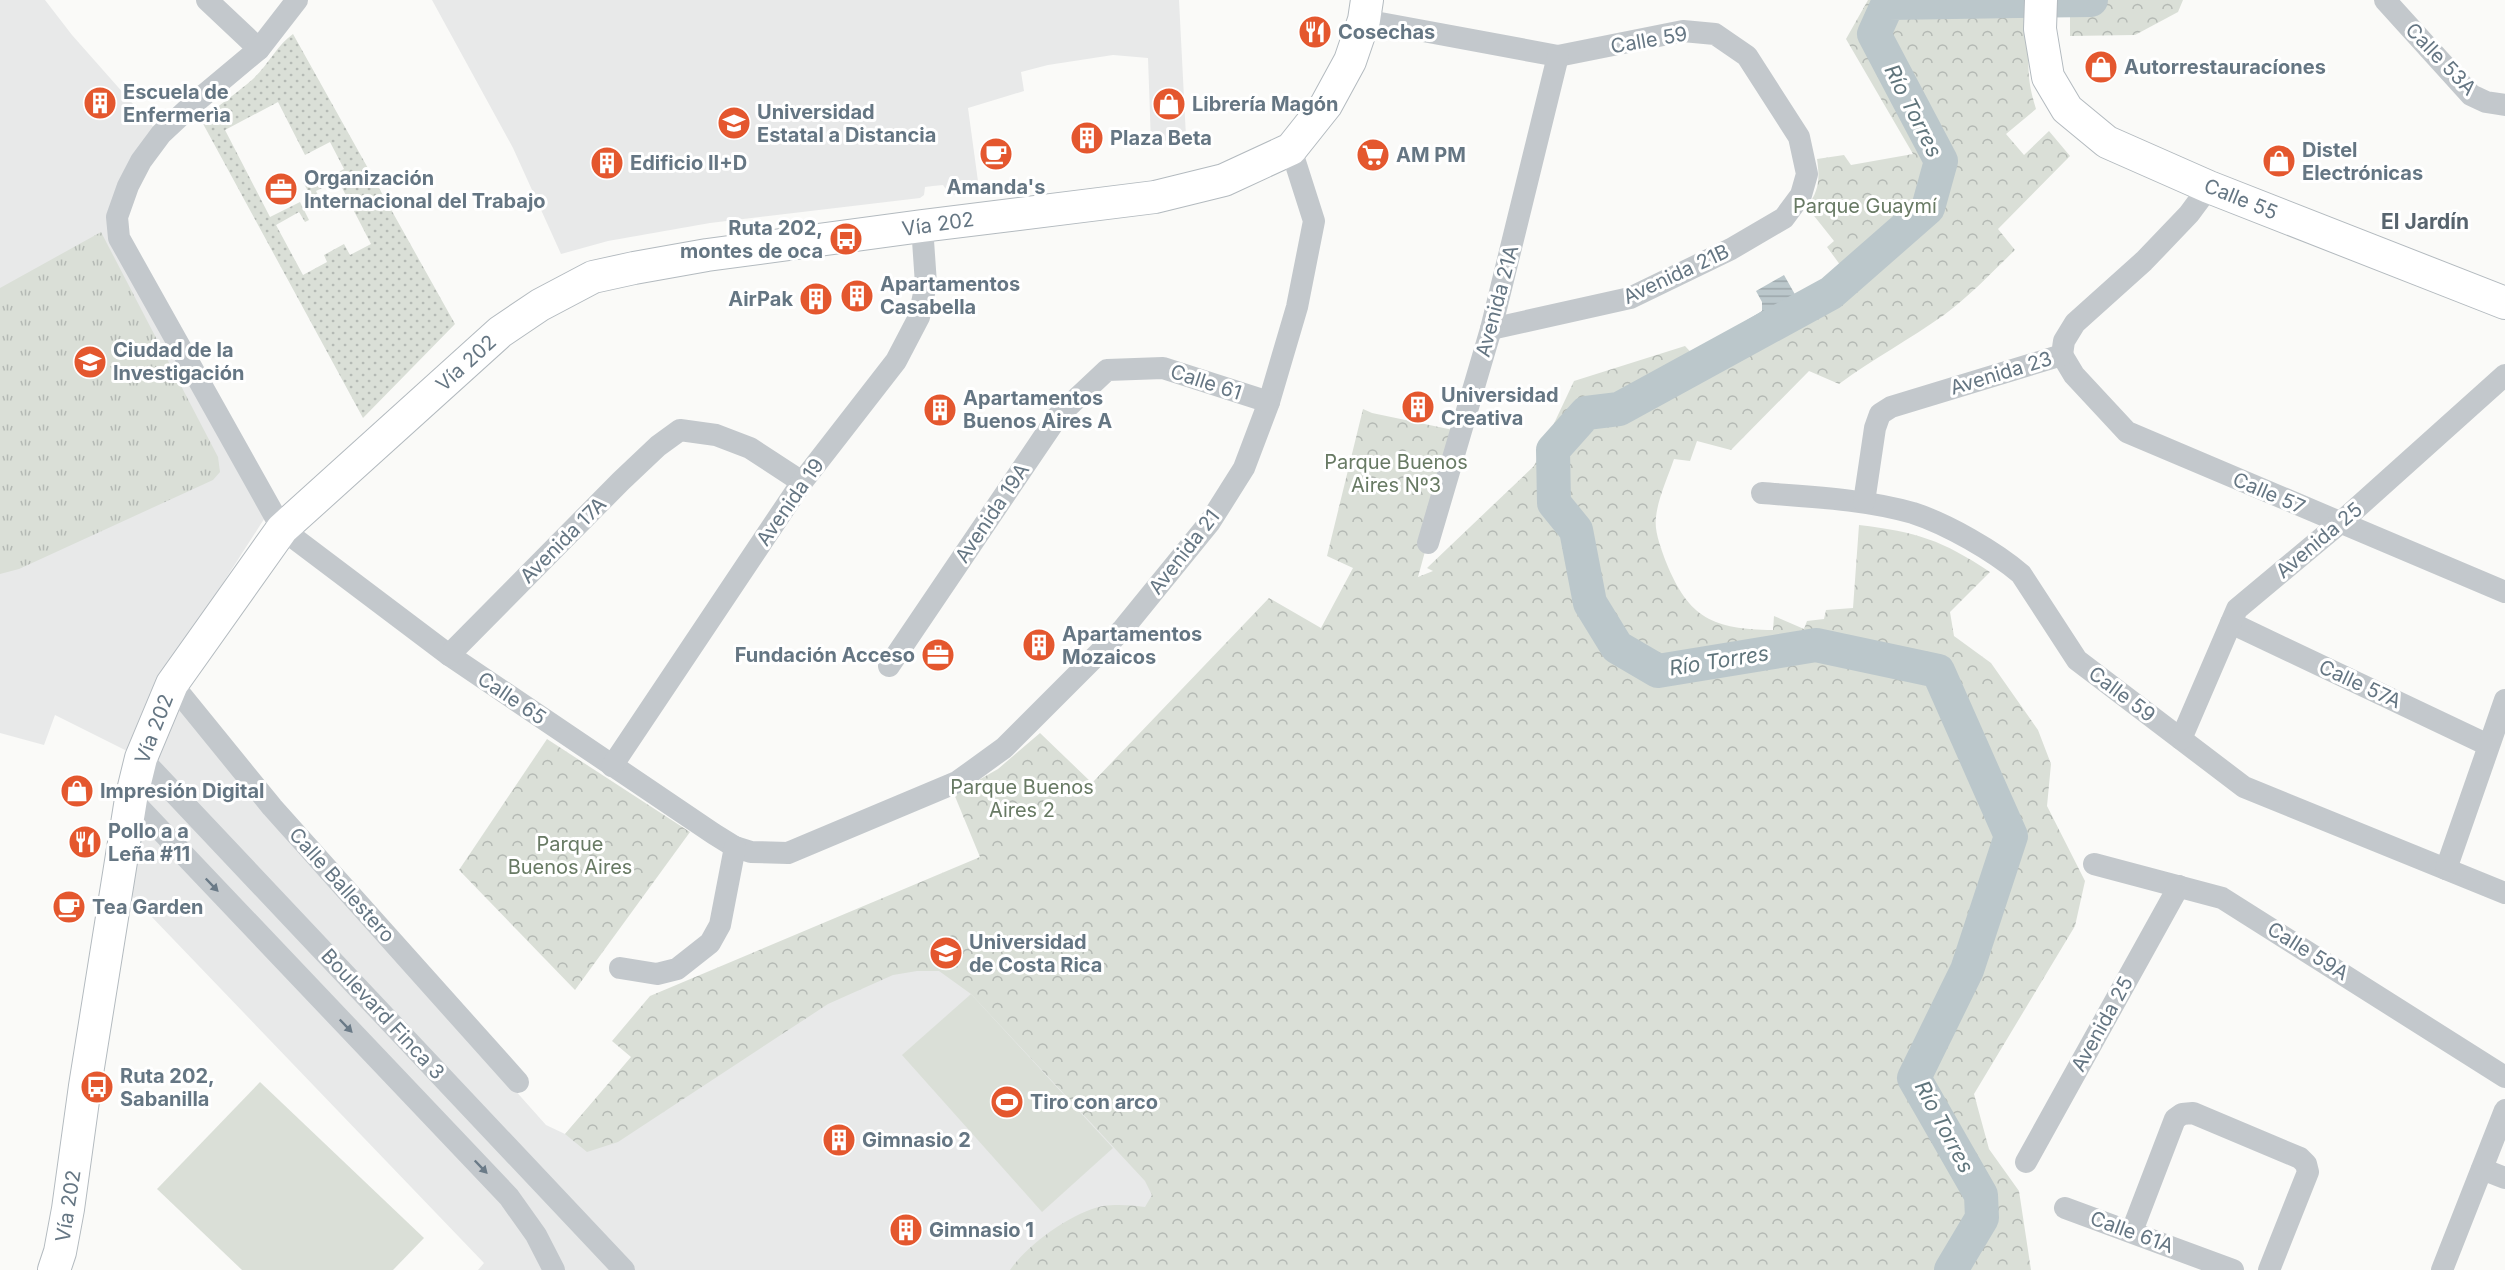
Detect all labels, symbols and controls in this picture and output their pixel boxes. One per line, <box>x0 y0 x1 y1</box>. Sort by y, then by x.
restaurant icon: Cosechas <box>1297 14 1333 50</box>
street label: Calle 53A <box>2401 18 2481 100</box>
place label: Cosechas <box>1338 20 1435 44</box>
street label: Calle 59 <box>1609 21 1689 59</box>
shop icon: Autorrestauracíones <box>2083 49 2119 85</box>
place label: Autorrestauracíones <box>2124 55 2326 79</box>
water label: Río Torres <box>1879 60 1947 161</box>
place label: Escuela de Enfermerìa <box>123 80 231 127</box>
building icon: Escuela de Enfermerìa <box>82 85 118 121</box>
shop icon: Librería Magón <box>1151 86 1187 122</box>
place label: Librería Magón <box>1192 92 1339 116</box>
place label: Universidad Estatal a Distancia <box>757 100 936 147</box>
school or university icon: Universidad Estatal a Distancia <box>716 105 752 141</box>
building icon: Plaza Beta <box>1069 120 1105 156</box>
place label: Plaza Beta <box>1110 126 1212 150</box>
cafe icon: Amanda's <box>978 136 1014 172</box>
supermarket icon: AM PM <box>1355 137 1391 173</box>
place label: Distel Electrónicas <box>2302 138 2423 185</box>
place label: AM PM <box>1396 143 1466 167</box>
shop icon: Distel Electrónicas <box>2261 143 2297 179</box>
building icon: Edificio II+D <box>589 145 625 181</box>
place label: Edificio II+D <box>630 151 747 175</box>
place label: Organización Internacional del Trabajo <box>304 166 546 213</box>
office icon: Organización Internacional del Trabajo <box>263 171 299 207</box>
street label: Calle 55 <box>2201 173 2281 225</box>
place label: Amanda's <box>947 175 1045 199</box>
park label: Parque Guaymí <box>1793 194 1937 218</box>
street label: Vía 202 <box>900 207 976 241</box>
district label: El Jardín <box>2381 209 2469 234</box>
place label: Ruta 202, montes de oca <box>680 216 823 263</box>
bus stop icon: Ruta 202, montes de oca <box>828 221 864 257</box>
street label: Avenida 21B <box>1619 239 1733 309</box>
street label: Avenida 21A <box>1471 242 1524 360</box>
place label: Apartamentos Casabella <box>880 272 1020 319</box>
building icon: Apartamentos Casabella <box>839 278 875 314</box>
building icon: AirPak <box>798 281 834 317</box>
place label: AirPak <box>728 287 793 311</box>
street label: Vía 202 <box>431 330 501 396</box>
place label: Ciudad de la Investigación <box>113 338 244 385</box>
school or university icon: Ciudad de la Investigación <box>72 344 108 380</box>
street label: Avenida 23 <box>1947 346 2055 400</box>
street label: Calle 61 <box>1167 359 1245 405</box>
place label: Universidad Creativa <box>1441 383 1559 430</box>
place label: Apartamentos Buenos Aires A <box>963 386 1112 433</box>
building icon: Universidad Creativa <box>1400 389 1436 425</box>
building icon: Apartamentos Buenos Aires A <box>922 392 958 428</box>
park label: Parque Buenos Aires Nº3 <box>1324 450 1468 497</box>
street label: Avenida 19 <box>751 454 829 550</box>
street label: Avenida 19A <box>950 458 1034 567</box>
street label: Calle 57 <box>2229 467 2309 519</box>
street label: Avenida 17A <box>515 492 611 588</box>
street label: Avenida 25 <box>2271 497 2367 583</box>
street label: Avenida 21 <box>1143 505 1225 599</box>
place label: Apartamentos Mozaicos <box>1062 622 1202 669</box>
building icon: Apartamentos Mozaicos <box>1021 627 1057 663</box>
office icon: Fundación Acceso <box>920 637 956 673</box>
water label: Río Torres <box>1667 640 1771 681</box>
place label: Fundación Acceso <box>735 643 915 667</box>
street label: Calle 57A <box>2315 655 2405 714</box>
street label: Calle 59 <box>2084 661 2160 727</box>
street label: Calle 65 <box>473 666 551 730</box>
street label: Vía 202 <box>130 691 178 767</box>
shop icon: Impresión Digital <box>59 773 95 809</box>
park label: Parque Buenos Aires 2 <box>950 775 1094 822</box>
place label: Impresión Digital <box>100 779 265 803</box>
place label: Pollo a a Leña #11 <box>108 819 190 866</box>
street label: Calle Ballestero <box>284 823 400 947</box>
restaurant icon: Pollo a a Leña #11 <box>67 824 103 860</box>
park label: Parque Buenos Aires <box>508 832 632 879</box>
one-way arrow <box>205 877 219 892</box>
cafe icon: Tea Garden <box>51 889 87 925</box>
place label: Tea Garden <box>92 895 204 919</box>
street label: Calle 59A <box>2263 917 2353 985</box>
place label: Universidad de Costa Rica <box>969 930 1102 977</box>
school or university icon: Universidad de Costa Rica <box>928 935 964 971</box>
street label: Boulevard Finca 3 <box>316 944 450 1084</box>
street label: Avenida 25 <box>2066 972 2138 1076</box>
one-way arrow <box>339 1019 353 1034</box>
place label: Ruta 202, Sabanilla <box>120 1064 215 1111</box>
bus stop icon: Ruta 202, Sabanilla <box>79 1069 115 1105</box>
water label: Río Torres <box>1910 1076 1979 1177</box>
sports icon: Tiro con arco <box>989 1084 1025 1120</box>
place label: Tiro con arco <box>1030 1090 1158 1114</box>
building icon: Gimnasio 2 <box>821 1122 857 1158</box>
place label: Gimnasio 2 <box>862 1128 971 1152</box>
one-way arrow <box>473 1160 487 1174</box>
street label: Vía 202 <box>50 1168 86 1244</box>
street label: Calle 61A <box>2087 1206 2177 1258</box>
building icon: Gimnasio 1 <box>888 1212 924 1248</box>
place label: Gimnasio 1 <box>929 1218 1034 1242</box>

